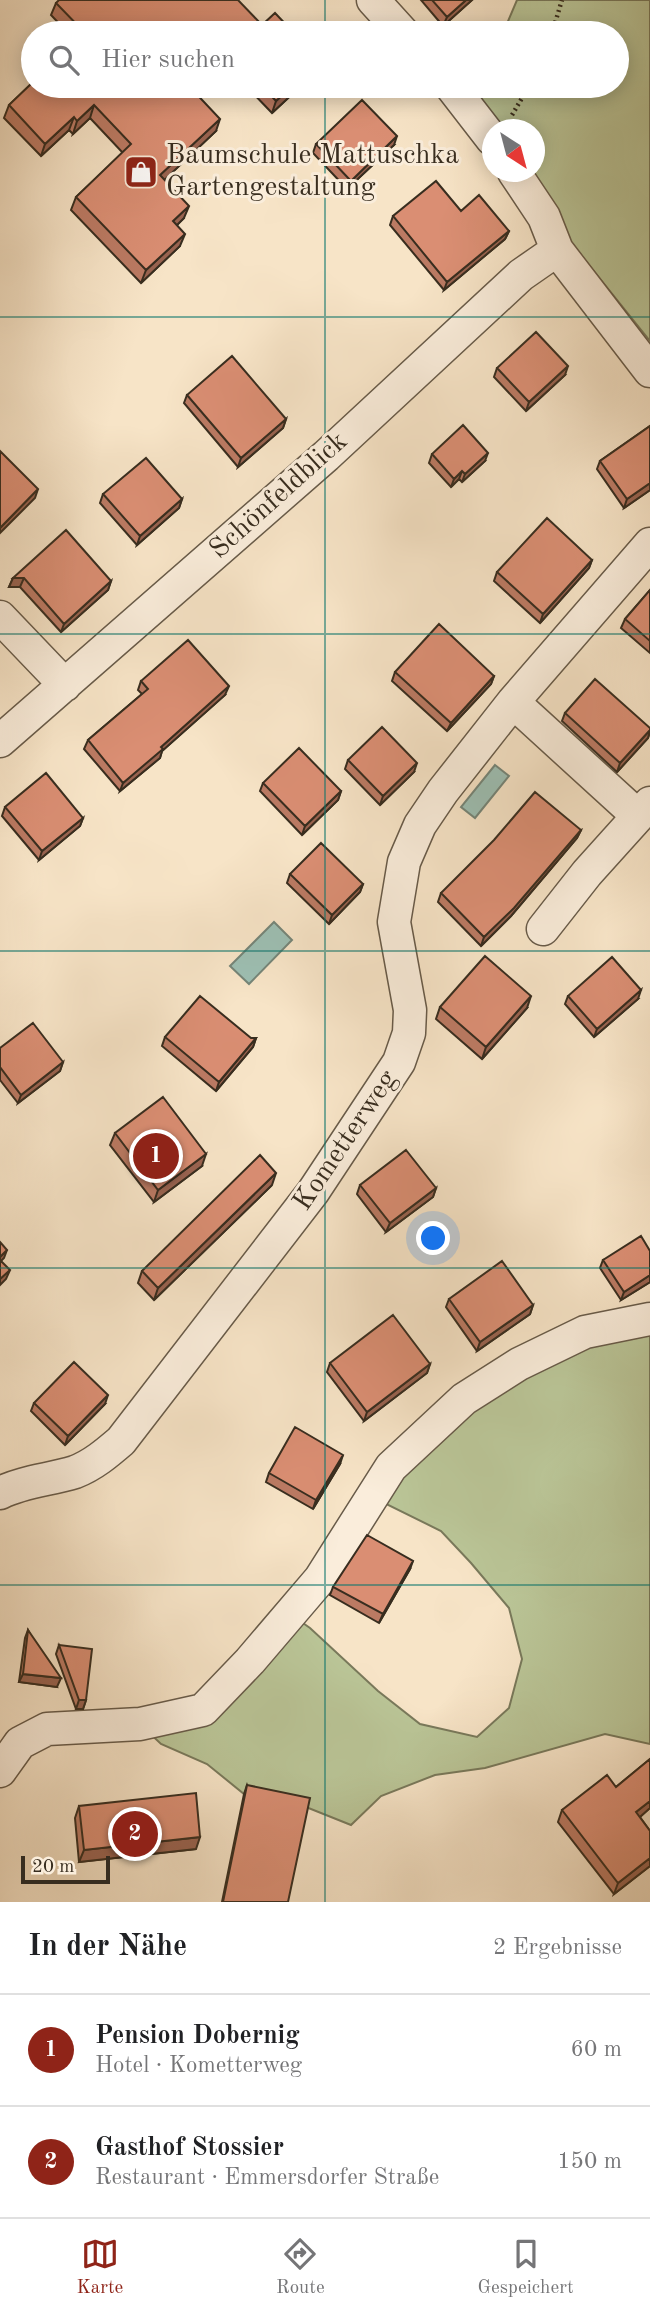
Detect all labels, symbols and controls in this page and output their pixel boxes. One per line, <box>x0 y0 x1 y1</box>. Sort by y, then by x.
search box <box>21 21 629 98</box>
icon: search <box>45 41 83 79</box>
text: Hier suchen <box>101 47 235 73</box>
north arrow <box>482 119 545 182</box>
place label: Baumschule Mattuschka Gartengestaltung <box>166 142 459 202</box>
shop icon: Baumschule Mattuschka Gartengestaltung <box>122 153 160 191</box>
street label: Schönfeldblick <box>205 427 353 565</box>
street label: Kometterweg <box>289 1066 403 1216</box>
pin: 1 <box>133 1130 179 1182</box>
your location <box>416 1221 450 1255</box>
pin: 2 <box>112 1808 158 1860</box>
scale bar <box>21 1853 110 1885</box>
text: 20 m <box>32 1858 74 1877</box>
text: In der Nähe <box>28 1932 187 1962</box>
text: 2 Ergebnisse <box>493 1936 622 1959</box>
text: Pension Dobernig <box>95 2023 300 2049</box>
text: 1 <box>44 2038 58 2061</box>
text: 60 m <box>571 2038 622 2061</box>
text: Hotel · Kometterweg <box>95 2054 302 2077</box>
text: Gasthof Stossier <box>95 2135 284 2161</box>
text: 2 <box>44 2150 58 2173</box>
text: 150 m <box>557 2150 622 2173</box>
text: Restaurant · Emmersdorfer Straße <box>95 2166 439 2189</box>
tab: Karte <box>76 2235 123 2300</box>
tab: Route <box>276 2235 325 2300</box>
tab: Gespeichert <box>477 2235 574 2300</box>

